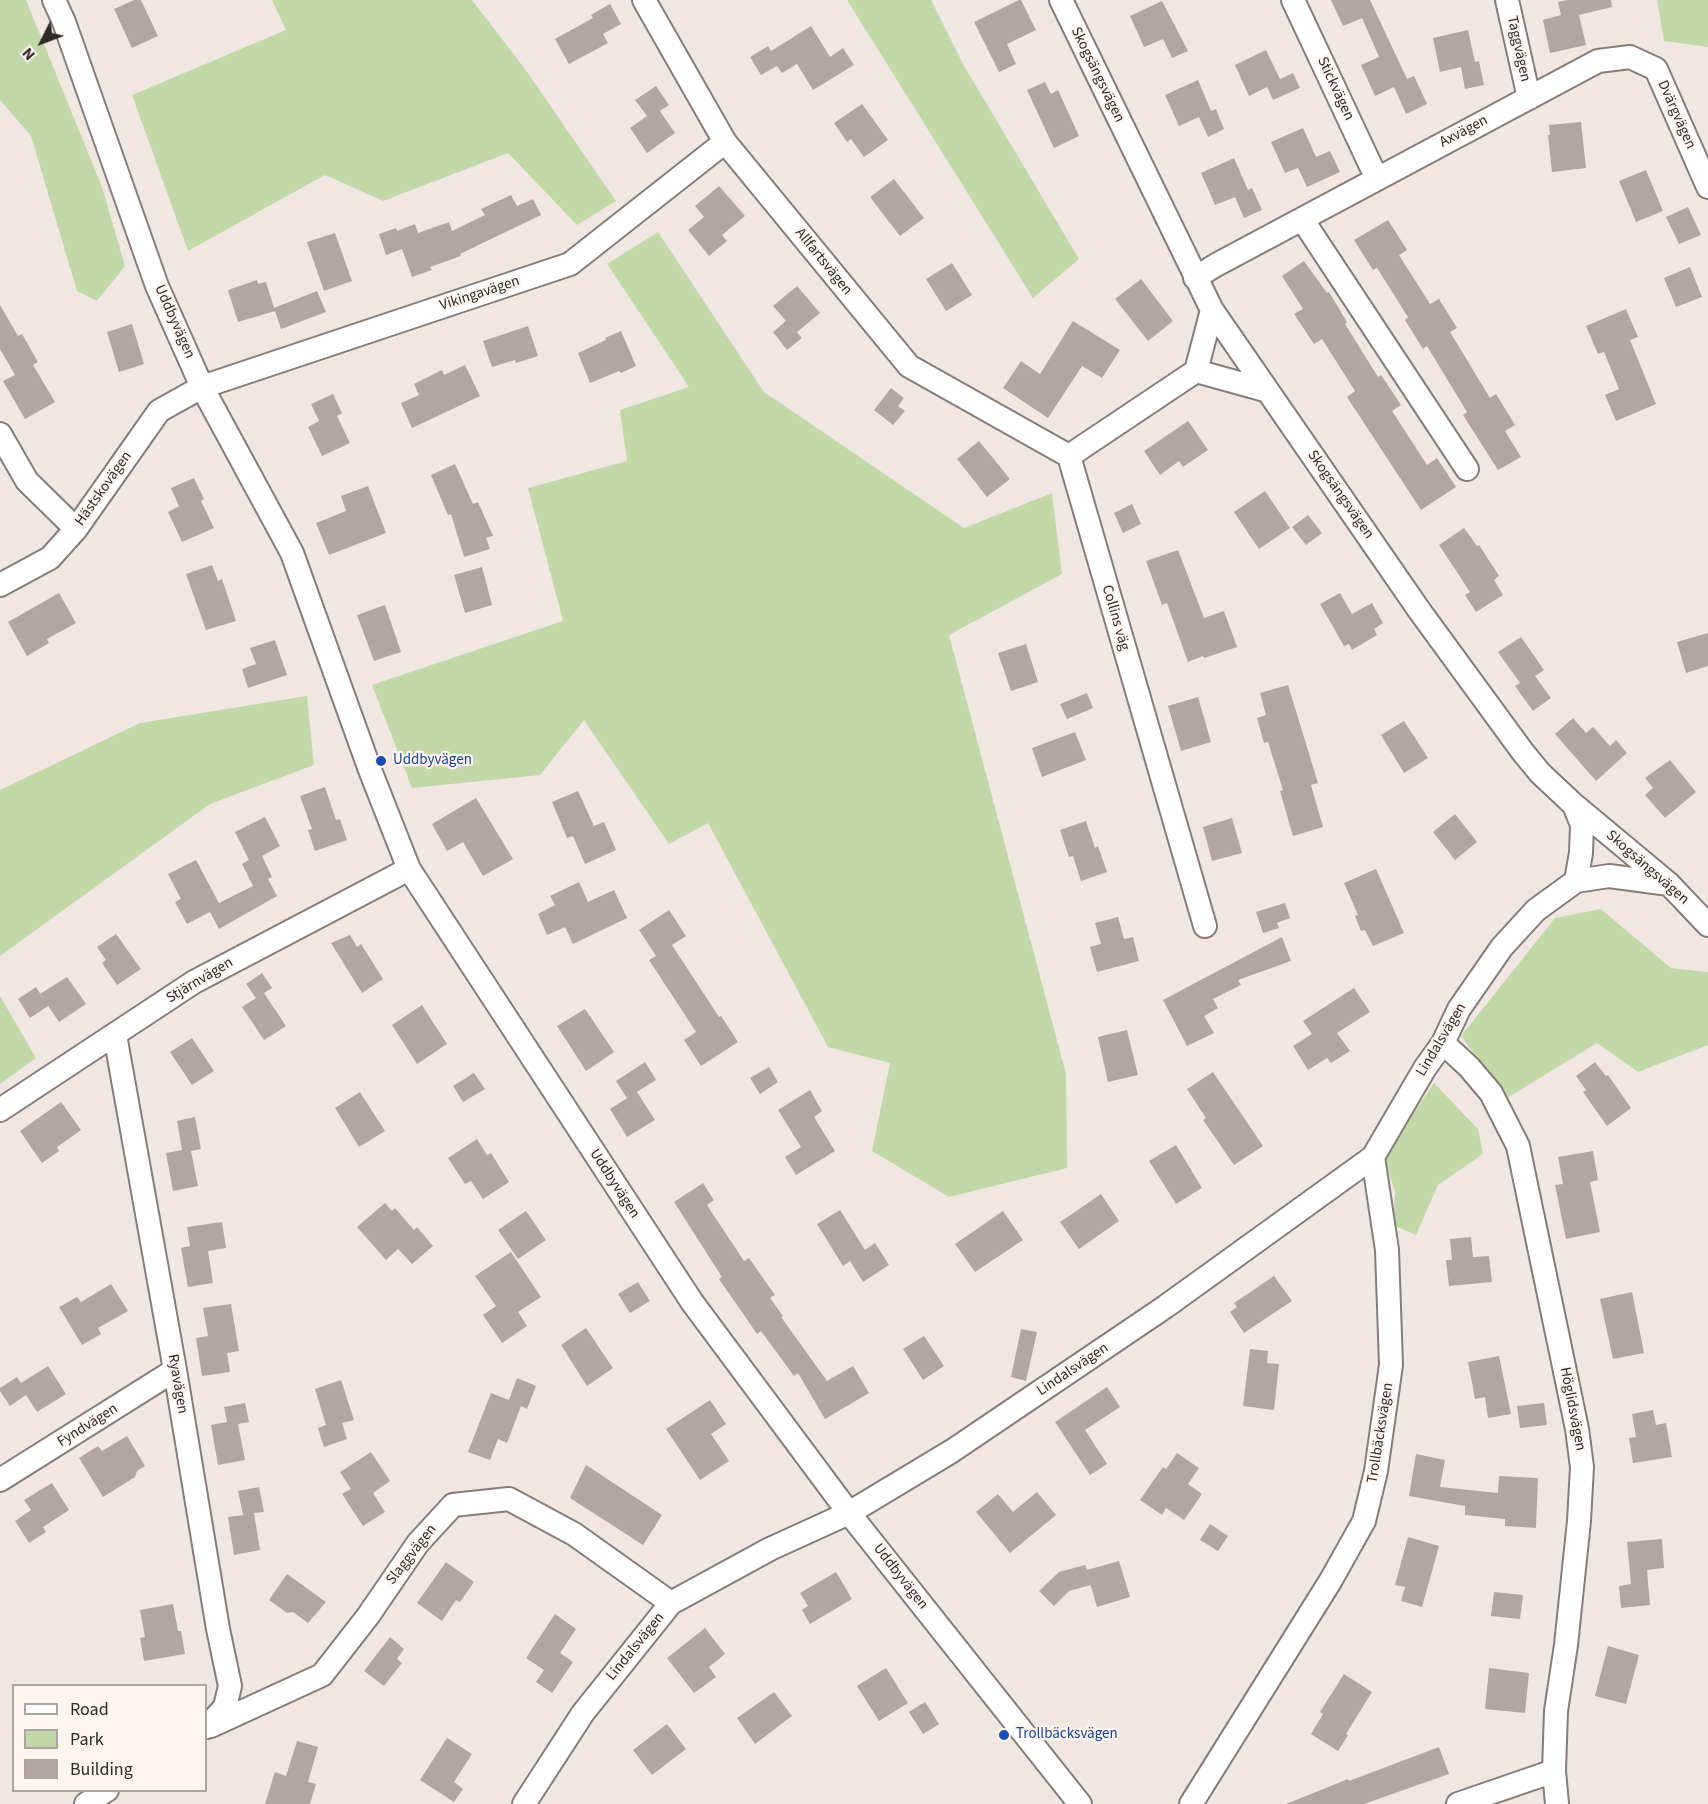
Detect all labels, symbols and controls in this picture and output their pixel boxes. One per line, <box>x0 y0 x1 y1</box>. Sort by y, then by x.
north arrow <box>12 12 72 72</box>
street label: Taggvägen <box>1502 14 1534 84</box>
street label: Skogsängsvägen <box>1066 24 1128 126</box>
text: N <box>17 43 40 65</box>
street label: Stickvägen <box>1312 54 1358 124</box>
street label: Dvärgvägen <box>1653 78 1699 152</box>
street label: Axvägen <box>1437 112 1491 152</box>
street label: Allfartsvägen <box>790 225 856 299</box>
street label: Vikingavägen <box>438 273 522 315</box>
street label: Uddbyvägen <box>150 282 198 362</box>
street label: Skogsängsvägen <box>1303 447 1377 543</box>
street label: Hästskovägen <box>72 448 136 530</box>
street label: Collins väg <box>1097 583 1133 653</box>
place label: Uddbyvägen <box>393 752 472 770</box>
marker: Uddbyvägen <box>374 754 388 768</box>
street label: Skogsängsvägen <box>1602 827 1692 909</box>
street label: Stjärnvägen <box>163 954 237 1008</box>
street label: Lindalsvägen <box>1413 1000 1471 1080</box>
street label: Uddbyvägen <box>585 1146 643 1222</box>
street label: Lindalsvägen <box>1034 1339 1112 1401</box>
street label: Ryavägen <box>163 1353 191 1415</box>
street label: Höglidsvägen <box>1555 1366 1589 1452</box>
street label: Trollbäcksvägen <box>1364 1381 1398 1485</box>
street label: Fyndvägen <box>54 1400 122 1452</box>
street label: Slaggvägen <box>383 1521 441 1589</box>
street label: Uddbyvägen <box>869 1540 931 1614</box>
street label: Lindalsvägen <box>603 1609 669 1685</box>
legend <box>12 1684 207 1792</box>
text: Road <box>70 1697 109 1722</box>
place label: Trollbäcksvägen <box>1016 1726 1118 1744</box>
text: Park <box>70 1727 104 1752</box>
marker: Trollbäcksvägen <box>997 1728 1011 1742</box>
text: Building <box>70 1757 133 1782</box>

